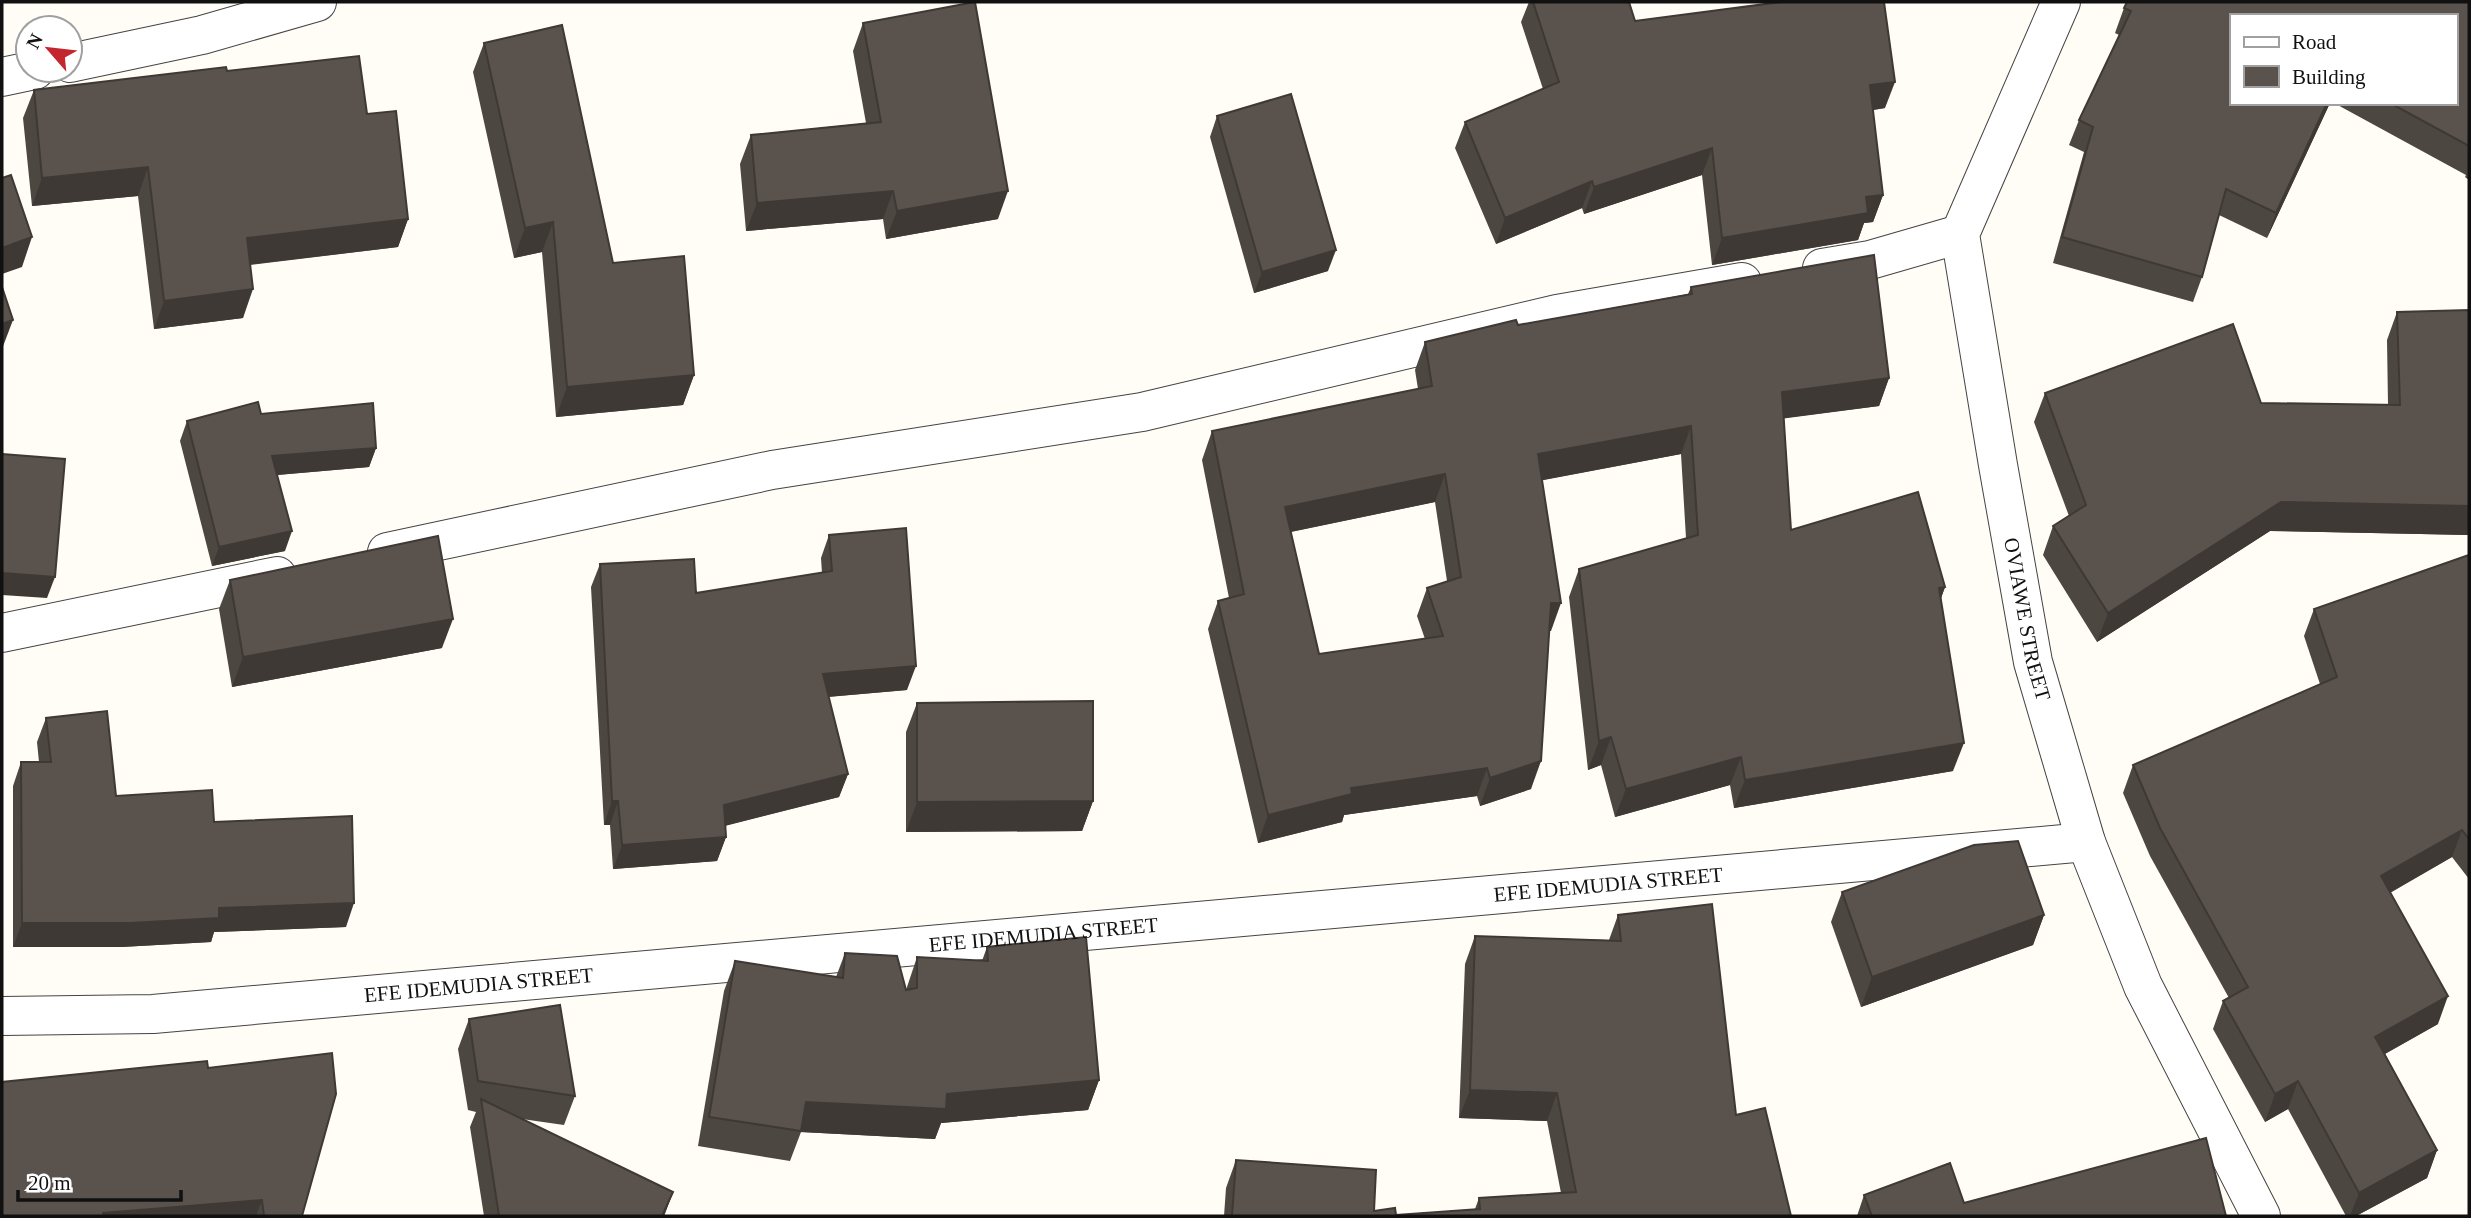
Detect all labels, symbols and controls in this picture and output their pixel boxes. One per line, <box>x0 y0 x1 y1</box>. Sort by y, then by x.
north arrow <box>14 14 84 84</box>
legend <box>2230 14 2457 105</box>
text: N <box>22 30 47 52</box>
text: Road <box>2292 30 2337 54</box>
text: Building <box>2292 65 2366 89</box>
street label: OVIAWE STREET <box>1999 536 2056 704</box>
street label: EFE IDEMUDIA STREET <box>1493 862 1724 907</box>
street label: EFE IDEMUDIA STREET <box>928 913 1159 957</box>
street label: EFE IDEMUDIA STREET <box>363 963 594 1007</box>
scale bar <box>18 1158 180 1202</box>
text: 20 m <box>28 1171 71 1195</box>

